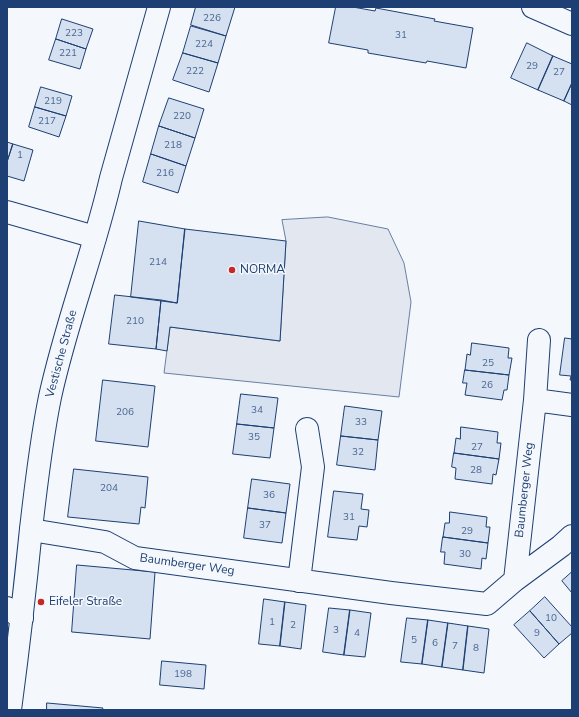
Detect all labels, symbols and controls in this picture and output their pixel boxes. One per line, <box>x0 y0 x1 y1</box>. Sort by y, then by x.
house number: 226 <box>203 13 221 25</box>
house number: 223 <box>65 28 83 40</box>
house number: 31 <box>395 30 407 42</box>
house number: 224 <box>195 39 213 51</box>
house number: 221 <box>59 48 77 60</box>
house number: 29 <box>526 61 538 73</box>
house number: 222 <box>186 66 204 78</box>
house number: 27 <box>553 67 565 79</box>
house number: 219 <box>44 96 62 108</box>
house number: 220 <box>173 111 191 123</box>
house number: 217 <box>38 116 56 128</box>
house number: 218 <box>164 140 182 152</box>
house number: 1 <box>17 150 23 162</box>
house number: 216 <box>156 168 174 180</box>
house number: 214 <box>149 257 167 269</box>
place label: NORMA <box>240 263 285 277</box>
marker: NORMA <box>227 265 237 275</box>
street label: Vestische Straße <box>43 309 81 399</box>
house number: 210 <box>126 316 144 328</box>
house number: 25 <box>482 358 494 370</box>
house number: 26 <box>481 380 493 392</box>
house number: 34 <box>251 405 263 417</box>
house number: 206 <box>116 407 134 419</box>
house number: 33 <box>355 417 367 429</box>
house number: 35 <box>248 432 260 444</box>
house number: 27 <box>471 442 483 454</box>
street label: Baumberger Weg <box>513 442 537 538</box>
house number: 32 <box>352 447 364 459</box>
house number: 28 <box>470 465 482 477</box>
house number: 204 <box>100 483 118 495</box>
house number: 36 <box>263 490 275 502</box>
house number: 31 <box>343 512 355 524</box>
house number: 37 <box>259 520 271 532</box>
house number: 29 <box>461 526 473 538</box>
house number: 30 <box>459 549 471 561</box>
street label: Baumberger Weg <box>139 551 235 579</box>
place label: Eifeler Straße <box>49 595 122 609</box>
marker: Eifeler Straße <box>36 597 46 607</box>
house number: 10 <box>545 613 557 625</box>
house number: 1 <box>269 617 275 629</box>
house number: 2 <box>290 620 296 632</box>
house number: 3 <box>333 625 339 637</box>
house number: 4 <box>354 628 360 640</box>
house number: 9 <box>534 628 540 640</box>
house number: 5 <box>411 635 417 647</box>
house number: 6 <box>432 638 438 650</box>
house number: 7 <box>452 641 458 653</box>
house number: 8 <box>473 643 479 655</box>
house number: 198 <box>174 669 192 681</box>

